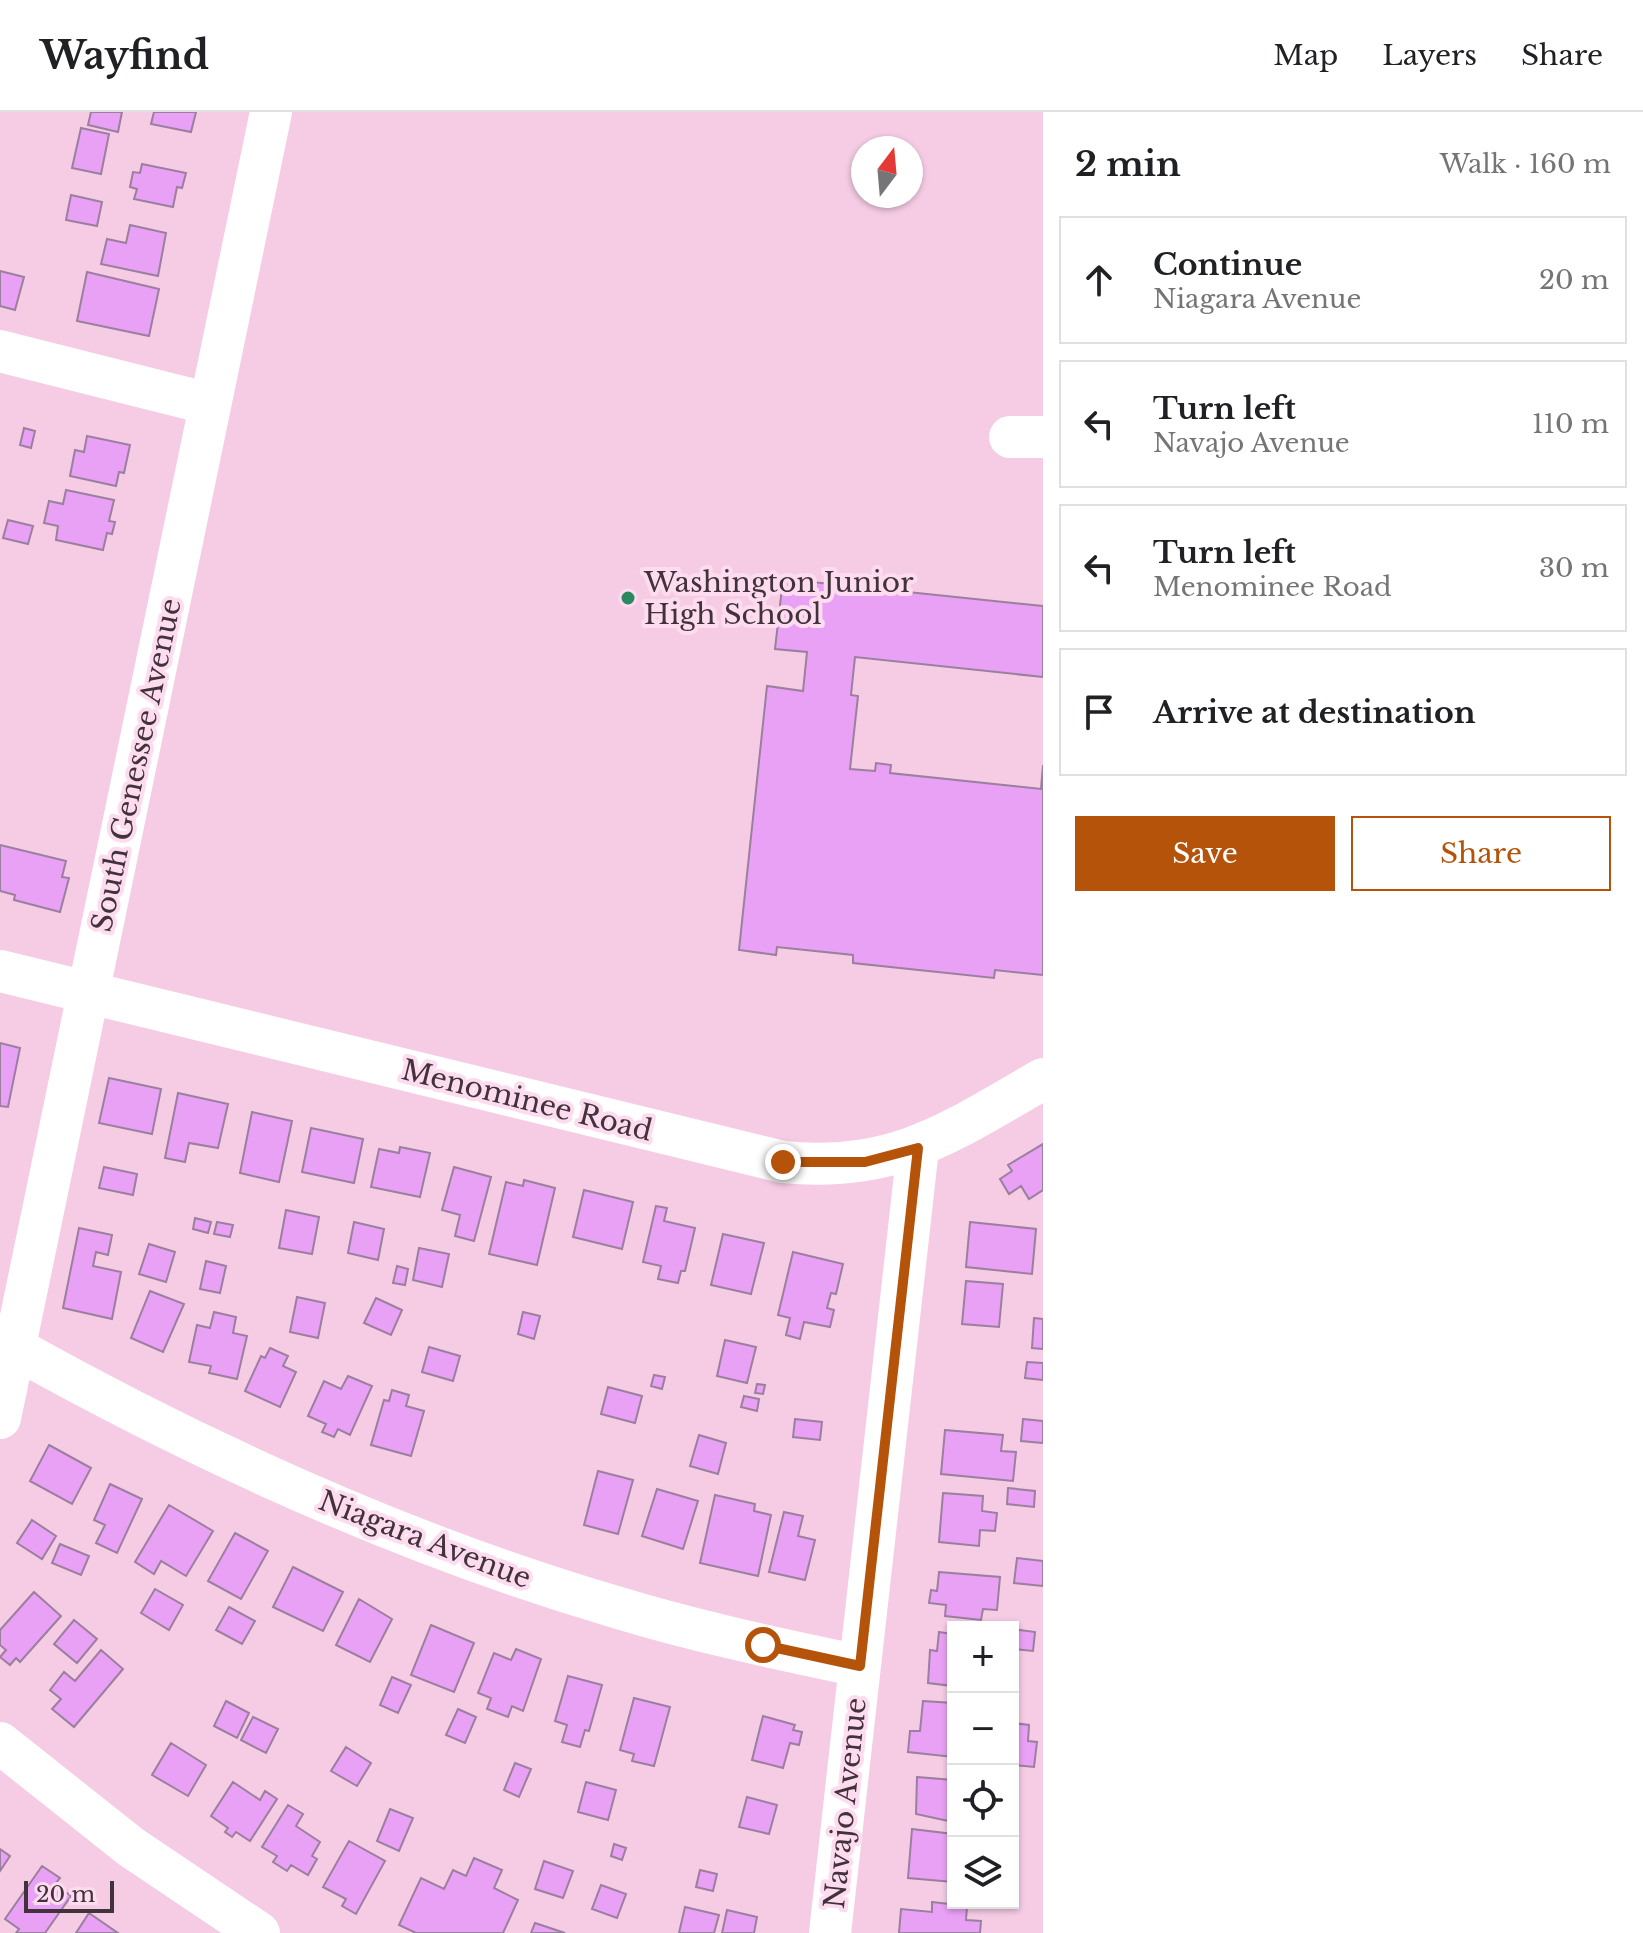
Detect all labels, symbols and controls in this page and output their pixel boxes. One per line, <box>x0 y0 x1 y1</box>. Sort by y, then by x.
text: Wayfind <box>40 32 209 79</box>
text: Map <box>1273 38 1338 73</box>
text: Layers <box>1382 38 1477 73</box>
text: Share <box>1521 38 1603 73</box>
north arrow <box>851 136 923 208</box>
text: 2 min <box>1075 143 1181 185</box>
text: Walk · 160 m <box>1440 148 1611 180</box>
text: Continue <box>1153 246 1302 283</box>
icon: ahead <box>1077 258 1121 302</box>
text: 20 m <box>1539 264 1609 296</box>
text: Niagara Avenue <box>1153 283 1361 315</box>
text: Turn left <box>1153 390 1296 427</box>
icon: left <box>1077 402 1121 446</box>
text: 110 m <box>1532 408 1609 440</box>
text: Navajo Avenue <box>1153 427 1350 459</box>
text: Turn left <box>1153 534 1296 571</box>
icon: left <box>1077 546 1121 590</box>
text: 30 m <box>1539 552 1609 584</box>
place label: Washington Junior High School <box>643 565 914 632</box>
text: Menominee Road <box>1153 571 1392 603</box>
marker: Washington Junior High School <box>619 589 637 607</box>
street label: South Genessee Avenue <box>84 595 189 935</box>
icon: arrive <box>1077 690 1121 734</box>
text: Arrive at destination <box>1153 694 1476 731</box>
button: Save <box>1075 816 1335 891</box>
button: Share <box>1351 816 1611 891</box>
street label: Menominee Road <box>398 1052 656 1149</box>
route end <box>765 1144 801 1180</box>
street label: Niagara Avenue <box>314 1483 536 1596</box>
map controls <box>947 1621 1019 1909</box>
button: + <box>947 1621 1019 1693</box>
route start <box>745 1627 781 1663</box>
button: − <box>947 1693 1019 1765</box>
street label: Navajo Avenue <box>817 1696 874 1910</box>
button: locate <box>947 1765 1019 1837</box>
button: layers <box>947 1837 1019 1909</box>
scale bar <box>24 1877 114 1913</box>
text: 20 m <box>36 1881 95 1908</box>

